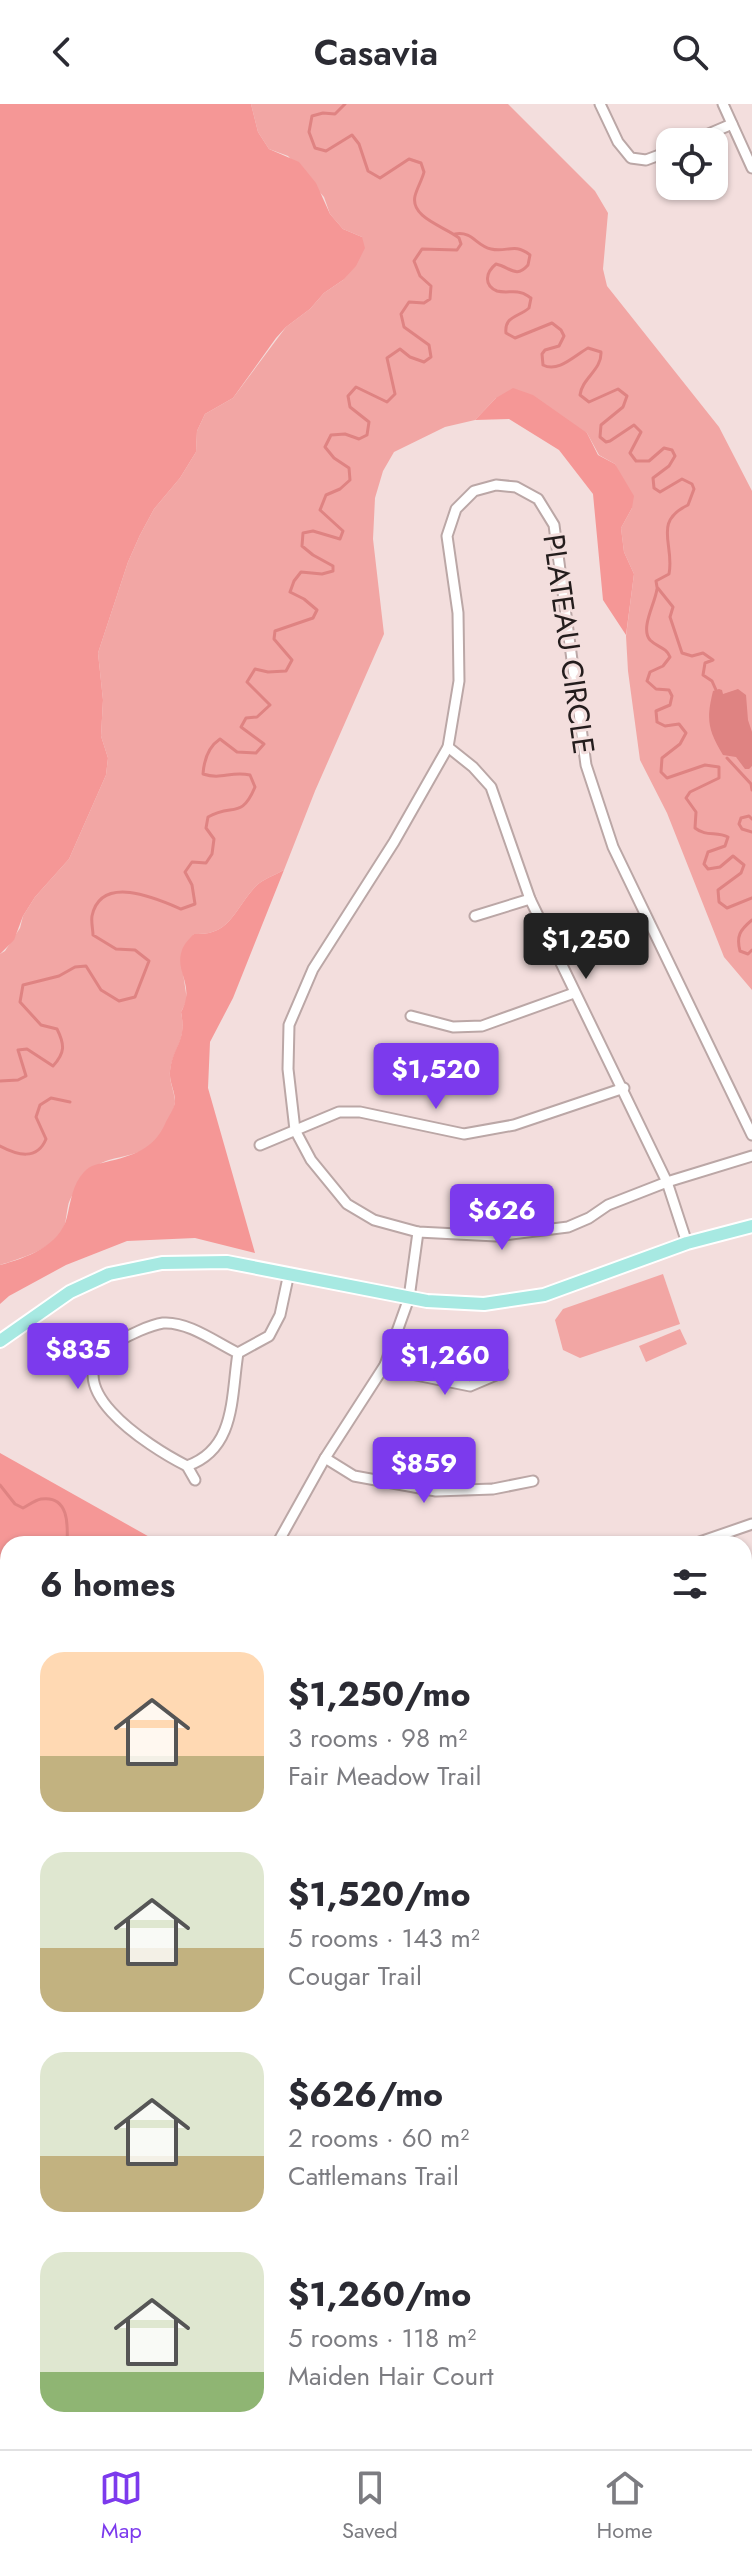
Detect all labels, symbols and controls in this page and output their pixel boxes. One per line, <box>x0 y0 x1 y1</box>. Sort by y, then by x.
text: Casavia <box>314 26 438 78</box>
icon: back <box>40 30 84 74</box>
icon: search <box>668 30 712 74</box>
map controls <box>656 128 728 200</box>
button: locate <box>656 128 728 200</box>
street label: PLATEAU CIRCLE <box>532 531 606 757</box>
pin: $1,250 <box>521 913 651 981</box>
text: $1,250 <box>542 920 630 958</box>
pin: $1,520 <box>371 1043 501 1111</box>
text: $1,520 <box>392 1050 480 1088</box>
pin: $626 <box>455 1184 549 1252</box>
text: $626 <box>468 1191 536 1229</box>
pin: $835 <box>31 1323 125 1391</box>
pin: $1,260 <box>380 1329 510 1397</box>
text: $835 <box>45 1330 111 1368</box>
text: $1,260 <box>400 1336 490 1374</box>
pin: $859 <box>377 1437 471 1505</box>
text: $859 <box>391 1444 457 1482</box>
text: 6 homes <box>40 1560 175 1609</box>
icon: filters <box>668 1562 712 1606</box>
text: $1,250/mo <box>288 1670 470 1719</box>
icon: home <box>104 1684 200 1780</box>
text: 3 rooms · 98 m² <box>288 1719 467 1757</box>
text: Fair Meadow Trail <box>288 1757 481 1795</box>
text: $1,520/mo <box>288 1870 470 1919</box>
icon: home <box>104 1884 200 1980</box>
text: 5 rooms · 143 m² <box>288 1919 480 1957</box>
text: Cougar Trail <box>288 1957 422 1995</box>
text: $626/mo <box>288 2070 443 2119</box>
icon: home <box>104 2084 200 2180</box>
text: 2 rooms · 60 m² <box>288 2119 469 2157</box>
text: Cattlemans Trail <box>288 2157 459 2195</box>
text: $1,260/mo <box>288 2270 471 2319</box>
icon: home <box>104 2284 200 2380</box>
text: 5 rooms · 118 m² <box>288 2319 476 2357</box>
text: Maiden Hair Court <box>288 2357 493 2395</box>
tab: Map <box>99 2466 143 2546</box>
tab: Saved <box>342 2466 398 2546</box>
tab: Home <box>596 2466 653 2546</box>

